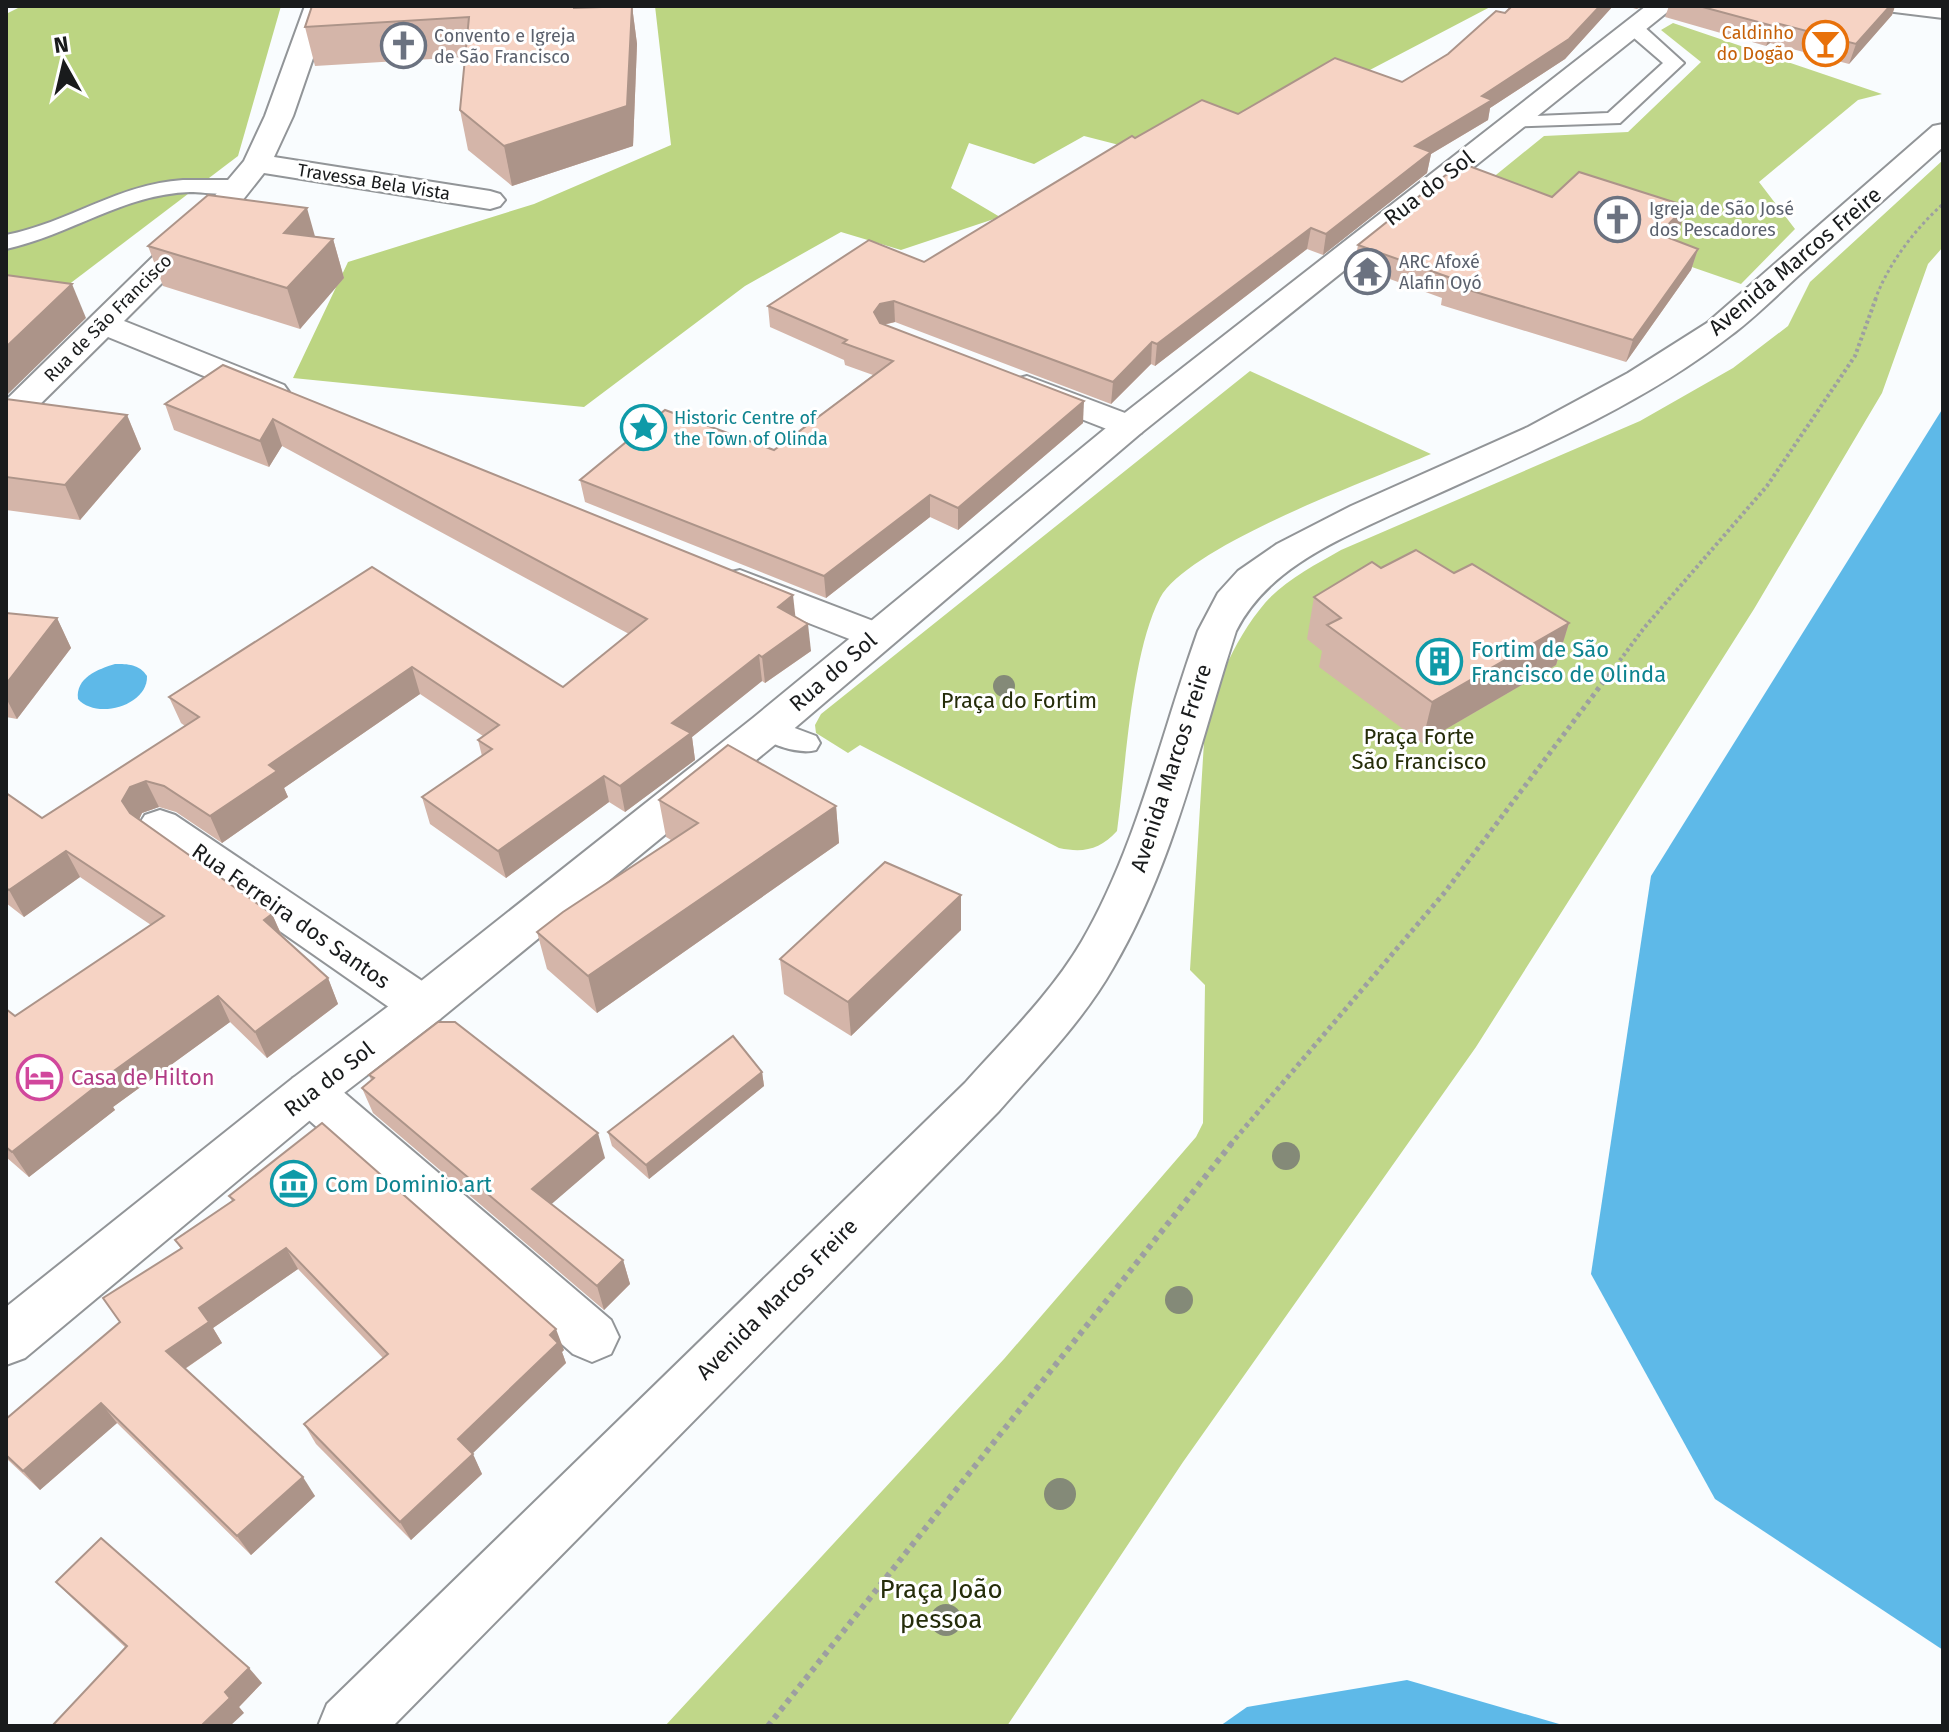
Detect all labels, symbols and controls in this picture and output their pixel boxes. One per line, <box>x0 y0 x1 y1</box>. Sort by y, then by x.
bar icon: Caldinho do Dogão <box>1801 19 1849 67</box>
church icon: Convento e Igreja de São Francisco <box>379 22 427 70</box>
place label: Caldinho do Dogão <box>1717 22 1794 65</box>
north arrow <box>24 24 104 104</box>
place label: Convento e Igreja de São Francisco <box>434 25 576 68</box>
text: N <box>52 30 70 59</box>
street label: Rua do Sol <box>1379 144 1479 232</box>
street label: Travessa Bela Vista <box>296 159 452 205</box>
street label: Avenida Marcos Freire <box>1703 181 1887 341</box>
church icon: Igreja de São José dos Pescadores <box>1594 195 1642 243</box>
place label: Igreja de São José dos Pescadores <box>1649 198 1794 241</box>
temple icon: ARC Afoxé Alafin Oyó <box>1344 248 1392 296</box>
street label: Rua de São Francisco <box>39 249 177 387</box>
place label: ARC Afoxé Alafin Oyó <box>1399 251 1482 294</box>
place icon: Historic Centre of the Town of Olinda <box>619 404 667 452</box>
place label: Historic Centre of the Town of Olinda <box>674 407 828 450</box>
street label: Rua do Sol <box>784 627 882 717</box>
place label: Fortim de São Francisco de Olinda <box>1471 636 1666 688</box>
building icon: Fortim de São Francisco de Olinda <box>1416 638 1464 686</box>
street label: Avenida Marcos Freire <box>1125 661 1217 875</box>
park label: Praça do Fortim <box>941 687 1097 714</box>
park label: Praça Forte São Francisco <box>1351 723 1487 775</box>
street label: Rua Ferreira dos Santos <box>187 837 395 995</box>
street label: Rua do Sol <box>279 1035 379 1123</box>
hotel icon: Casa de Hilton <box>16 1053 64 1101</box>
place label: Casa de Hilton <box>71 1064 215 1091</box>
museum icon: Com Dominio.art <box>270 1160 318 1208</box>
place label: Com Dominio.art <box>325 1171 492 1198</box>
street label: Avenida Marcos Freire <box>691 1213 863 1385</box>
park label: Praça João pessoa <box>879 1574 1003 1635</box>

